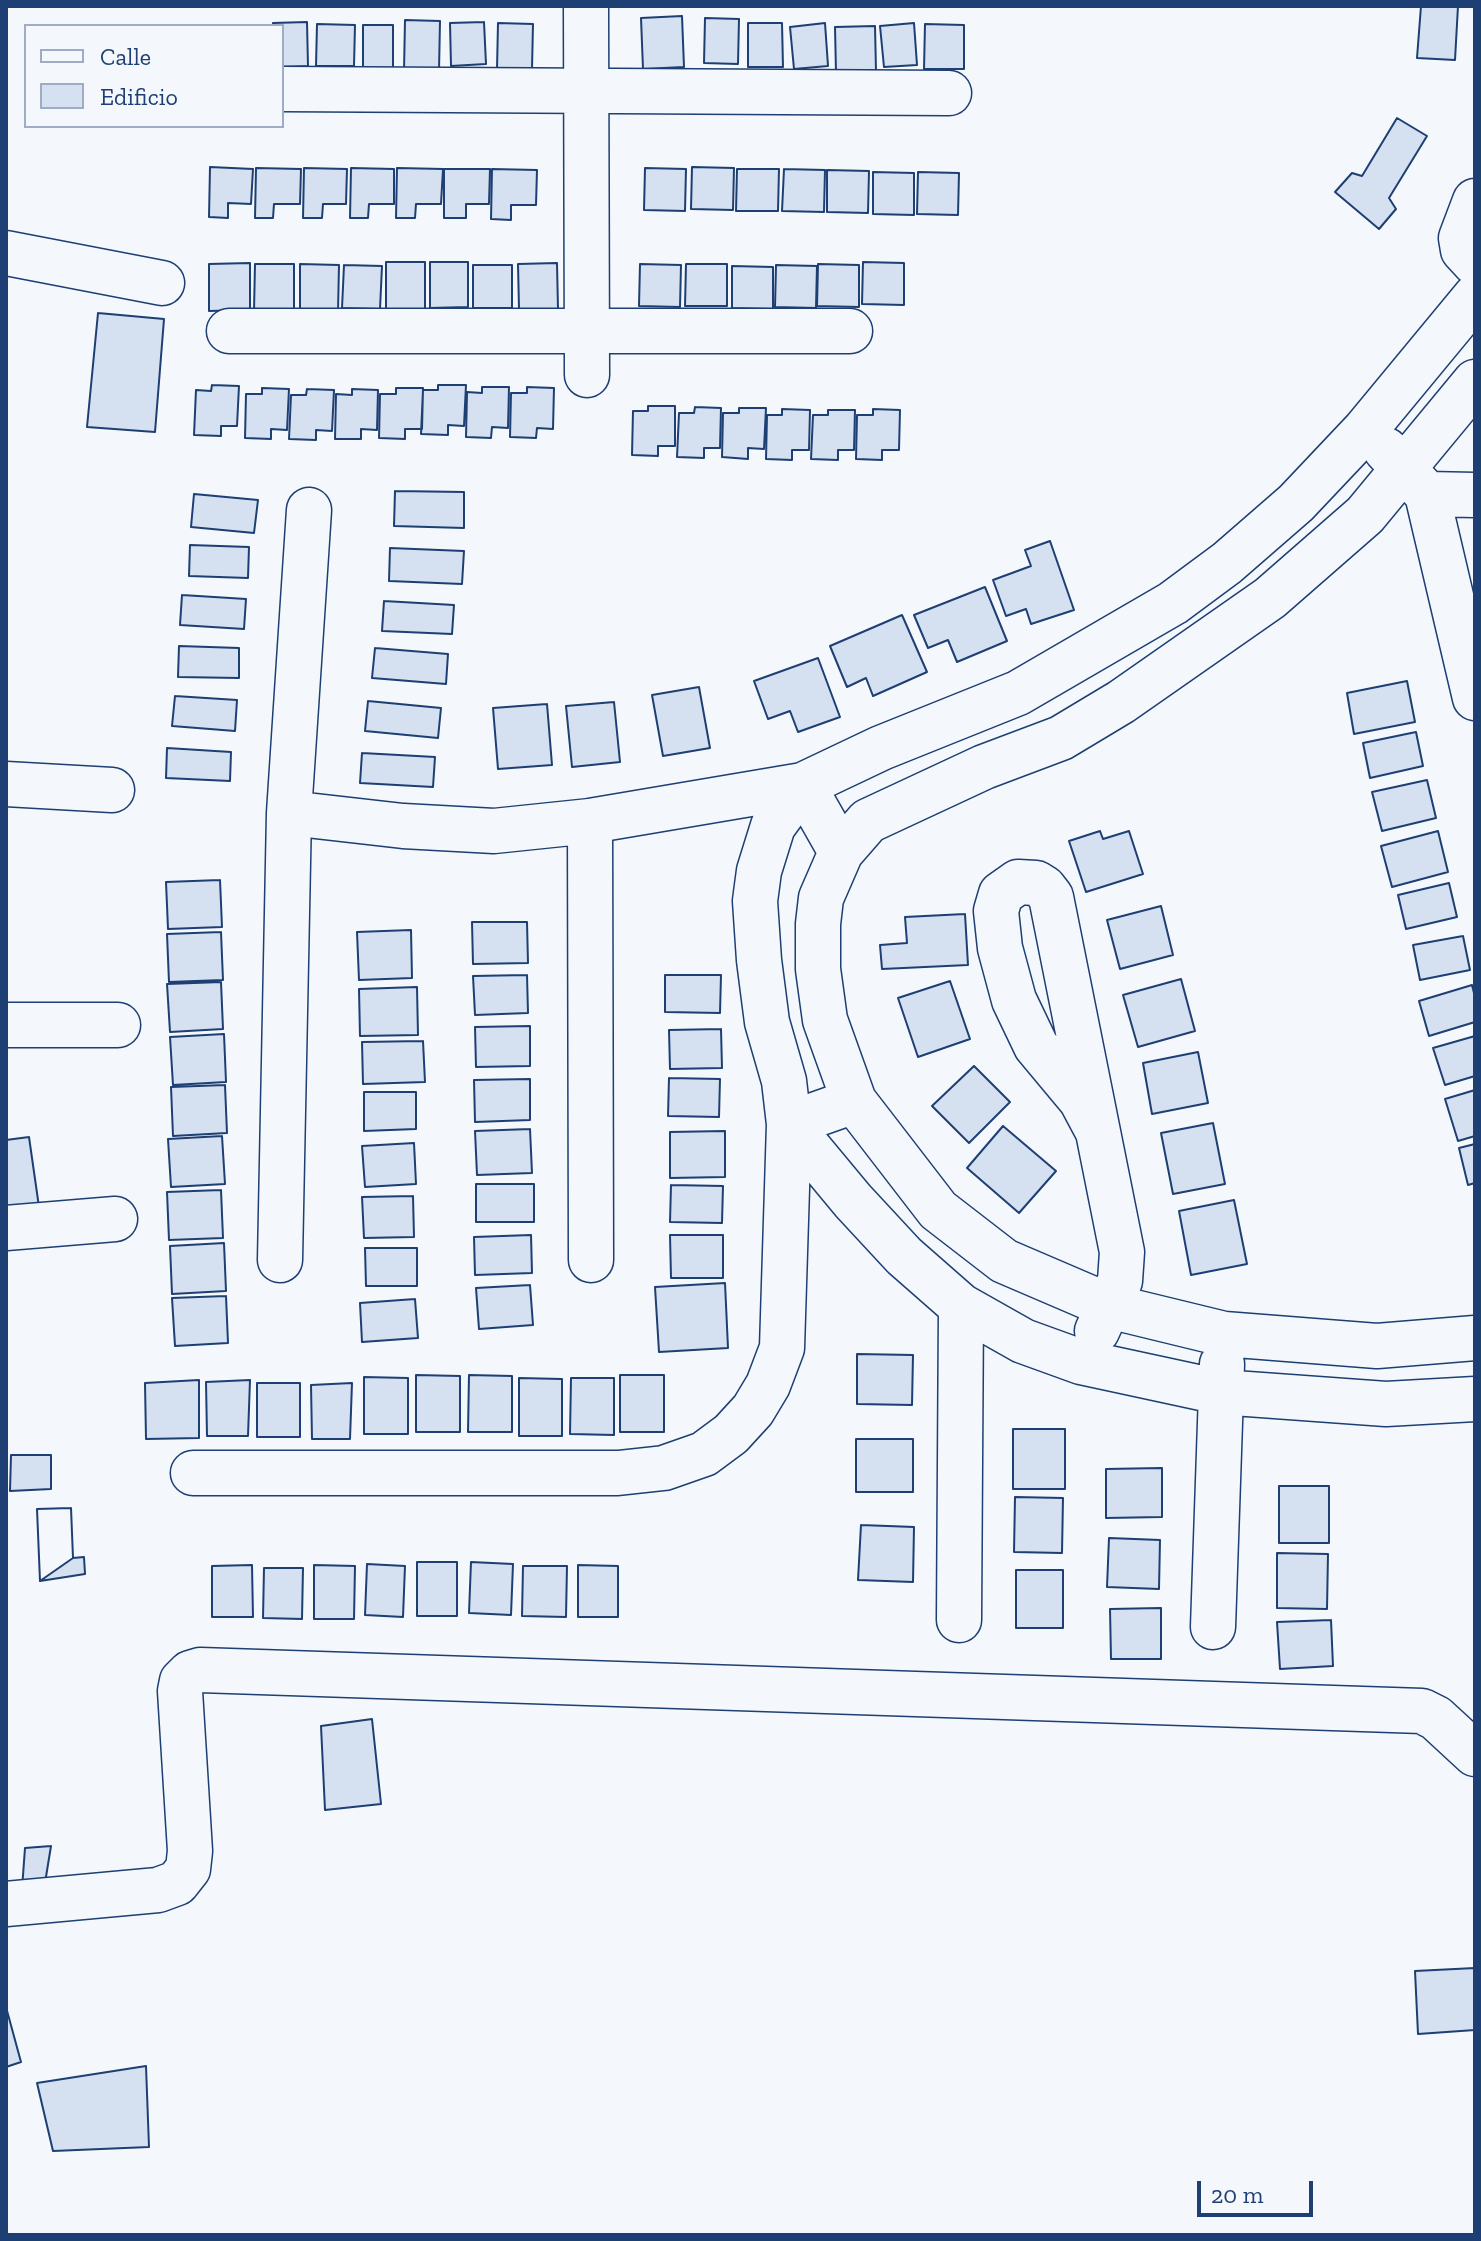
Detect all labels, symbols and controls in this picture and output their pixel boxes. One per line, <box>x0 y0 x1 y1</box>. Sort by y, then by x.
legend <box>24 24 284 128</box>
text: Calle <box>100 42 151 71</box>
text: Edificio <box>100 82 178 111</box>
scale bar <box>1201 2165 1317 2215</box>
text: 20 m <box>1211 2180 1263 2209</box>

